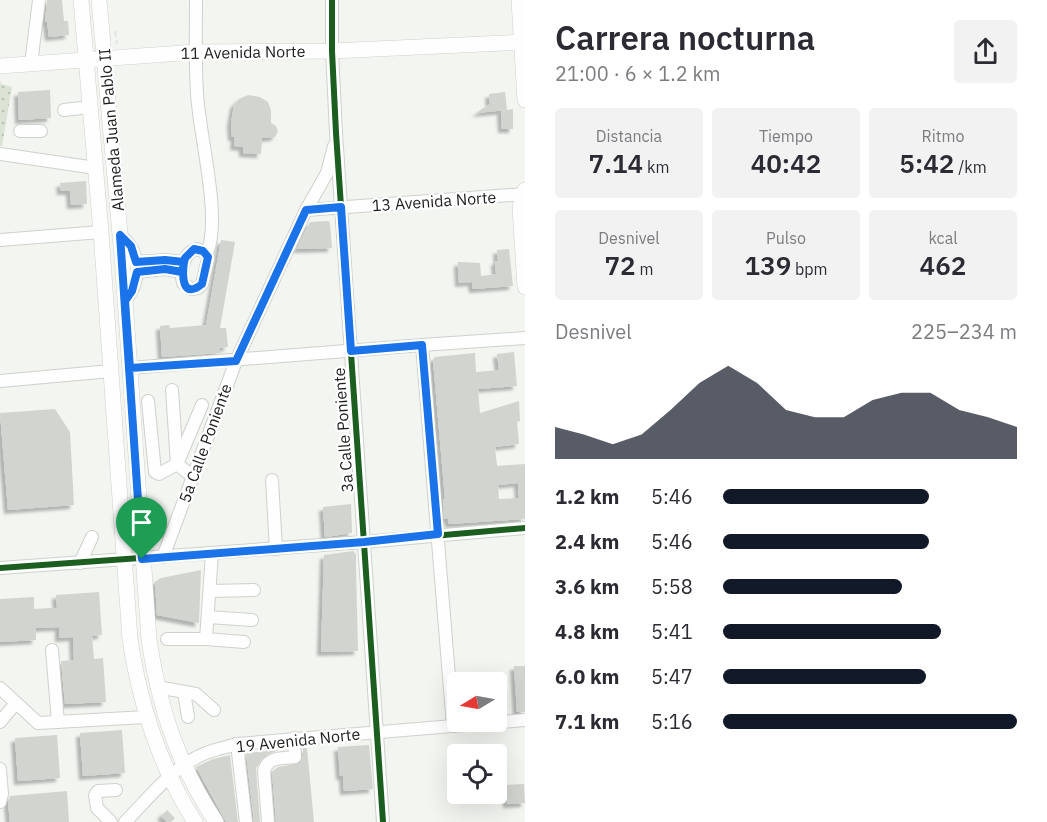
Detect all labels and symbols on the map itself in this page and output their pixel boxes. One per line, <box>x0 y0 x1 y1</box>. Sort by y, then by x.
street label: 11 Avenida Norte <box>180 41 306 63</box>
street label: Alameda Juan Pablo II <box>94 48 128 212</box>
street label: 13 Avenida Norte <box>371 187 497 215</box>
street label: 3a Calle Poniente <box>329 367 357 493</box>
street label: 5a Calle Poniente <box>174 381 236 505</box>
pin <box>116 497 167 559</box>
north arrow <box>447 672 507 732</box>
street label: 19 Avenida Norte <box>235 724 361 756</box>

